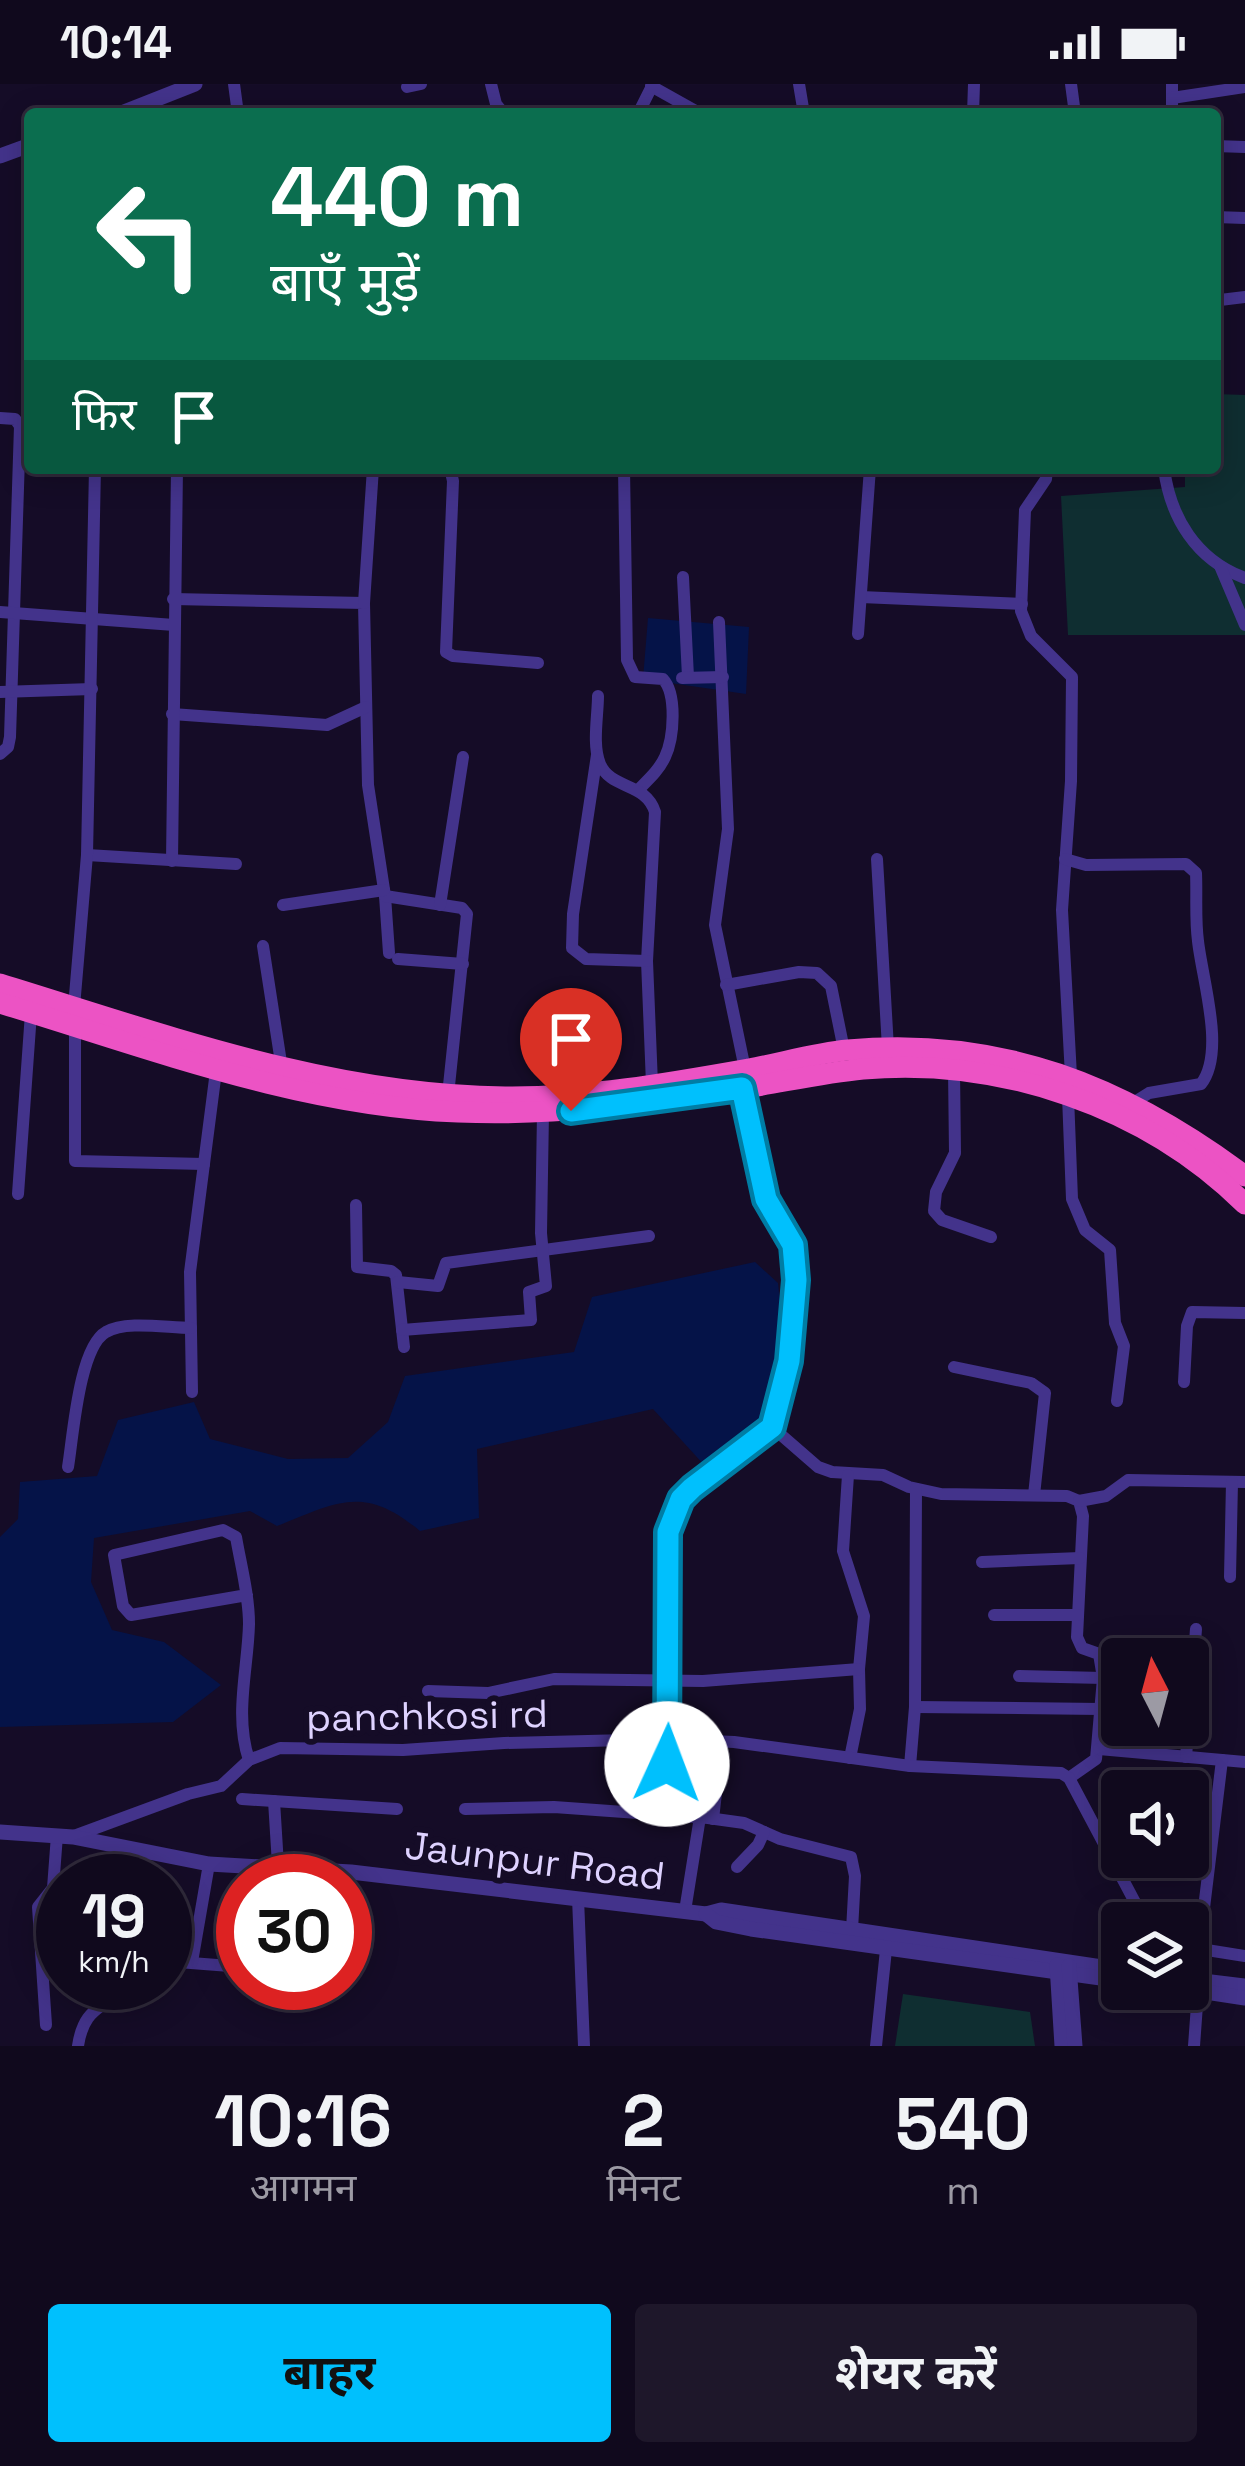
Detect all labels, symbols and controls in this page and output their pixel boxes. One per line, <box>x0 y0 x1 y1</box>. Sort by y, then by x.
text: 10:14 <box>60 14 172 71</box>
text: 440 m <box>270 143 524 251</box>
icon: left <box>72 156 228 312</box>
text: बाएँ मुड़ें <box>270 248 420 317</box>
icon: arrive <box>161 384 227 450</box>
text: फिर <box>72 386 137 443</box>
pin <box>520 988 622 1111</box>
icon: arrive <box>538 1006 604 1072</box>
north arrow <box>1101 1638 1209 1746</box>
map controls <box>1101 1638 1209 2010</box>
street label: panchkosi rd <box>306 1689 548 1742</box>
position arrow <box>604 1701 730 1827</box>
button: sound <box>1101 1770 1209 1878</box>
street label: Jaunpur Road <box>402 1820 668 1901</box>
speed limit sign: 30 <box>216 1854 372 2010</box>
text: 19 <box>82 1878 146 1955</box>
button: layers <box>1101 1902 1209 2010</box>
text: km/h <box>78 1942 150 1981</box>
text: 10:16 <box>214 2075 392 2167</box>
text: 2 <box>622 2075 665 2167</box>
text: 540 <box>895 2078 1031 2170</box>
text: आगमन <box>250 2163 356 2212</box>
text: मिनट <box>606 2163 681 2212</box>
text: m <box>946 2166 980 2215</box>
button: बाहर <box>48 2304 611 2442</box>
button: शेयर करें <box>635 2304 1197 2442</box>

